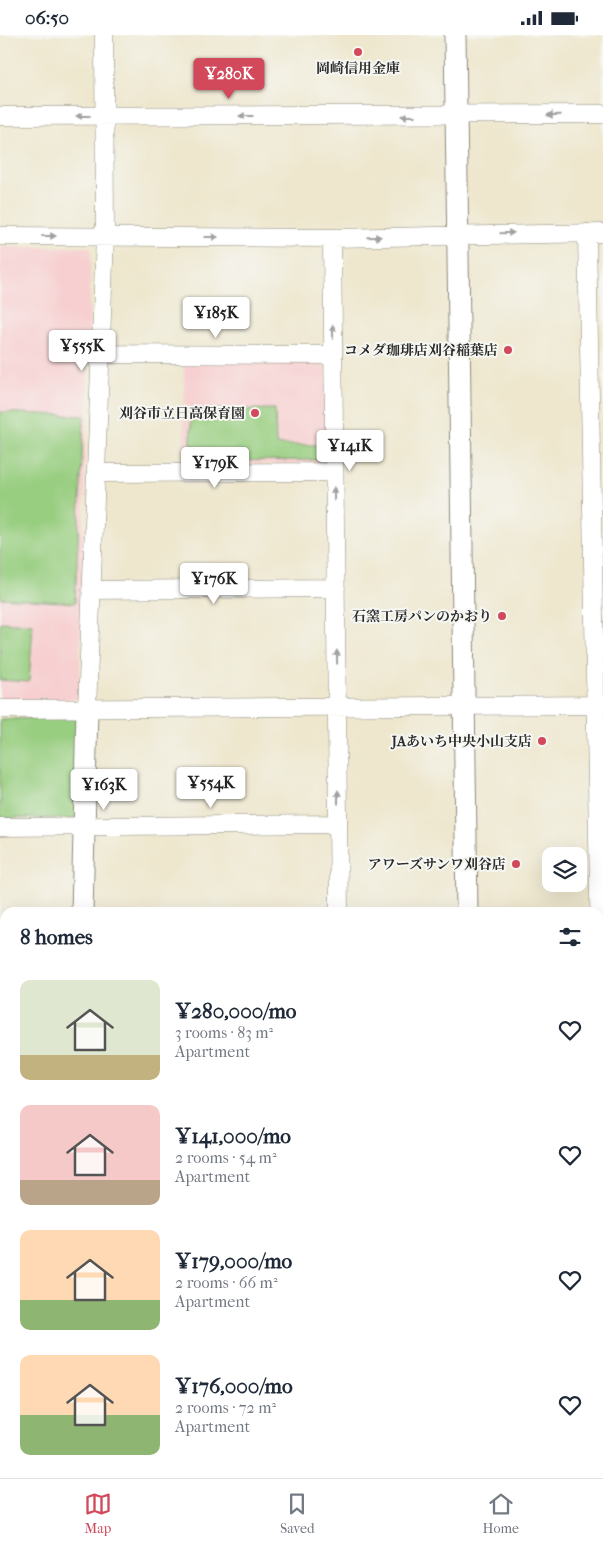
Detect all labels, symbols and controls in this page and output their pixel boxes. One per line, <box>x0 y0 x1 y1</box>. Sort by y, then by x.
text: 06:50 <box>25 7 69 29</box>
marker: 岡崎信用金庫 <box>352 46 364 58</box>
pin: ¥280K <box>194 57 264 100</box>
place label: 岡崎信用金庫 <box>316 60 400 77</box>
text: ¥280K <box>204 64 254 83</box>
one-way arrow <box>546 111 562 119</box>
one-way arrow <box>75 112 91 120</box>
one-way arrow <box>238 112 254 120</box>
one-way arrow <box>400 112 416 120</box>
one-way arrow <box>499 229 515 237</box>
one-way arrow <box>41 232 57 240</box>
one-way arrow <box>366 232 382 240</box>
one-way arrow <box>203 233 219 241</box>
pin: ¥185K <box>181 297 251 339</box>
text: ¥185K <box>194 303 238 322</box>
one-way arrow <box>329 324 337 340</box>
pin: ¥555K <box>47 329 117 372</box>
text: ¥555K <box>60 336 104 355</box>
place label: コメダ珈琲店刈谷稲葉店 <box>344 342 498 359</box>
marker: コメダ珈琲店刈谷稲葉店 <box>502 344 514 356</box>
place label: 刈谷市立日高保育園 <box>119 405 245 422</box>
marker: 刈谷市立日高保育園 <box>249 407 261 419</box>
pin: ¥141K <box>315 429 385 472</box>
text: ¥141K <box>328 436 372 455</box>
pin: ¥179K <box>180 447 250 489</box>
text: ¥179K <box>192 453 238 472</box>
one-way arrow <box>330 486 338 502</box>
pin: ¥176K <box>179 563 249 605</box>
text: ¥176K <box>191 569 237 588</box>
place label: 石窯工房パンのかおり <box>352 608 492 625</box>
marker: 石窯工房パンのかおり <box>496 610 508 622</box>
one-way arrow <box>332 649 340 665</box>
place label: JAあいち中央小山支店 <box>390 733 532 750</box>
marker: JAあいち中央小山支店 <box>536 735 548 747</box>
pin: ¥554K <box>176 767 246 809</box>
pin: ¥163K <box>69 769 139 811</box>
text: ¥554K <box>187 773 235 792</box>
text: ¥163K <box>82 775 126 794</box>
one-way arrow <box>333 788 341 804</box>
map controls <box>542 847 587 892</box>
button: layers <box>542 847 587 892</box>
place label: アワーズサンワ刈谷店 <box>368 856 506 873</box>
marker: アワーズサンワ刈谷店 <box>510 858 522 870</box>
icon: filters <box>556 923 584 951</box>
text: 8 homes <box>20 925 93 949</box>
text: ¥280,000/mo <box>175 999 297 1023</box>
icon: home <box>60 1000 120 1060</box>
icon: heart <box>556 1016 584 1044</box>
text: 3 rooms · 83 m² <box>175 1023 273 1042</box>
text: Apartment <box>175 1042 250 1061</box>
text: ¥141,000/mo <box>175 1124 291 1148</box>
icon: home <box>60 1125 120 1185</box>
icon: heart <box>556 1141 584 1169</box>
text: 2 rooms · 54 m² <box>175 1148 276 1167</box>
text: Apartment <box>175 1167 250 1186</box>
text: ¥179,000/mo <box>175 1249 292 1273</box>
icon: home <box>60 1250 120 1310</box>
icon: heart <box>556 1266 584 1294</box>
text: 2 rooms · 66 m² <box>175 1273 277 1292</box>
text: Apartment <box>175 1292 250 1311</box>
text: ¥176,000/mo <box>175 1374 293 1398</box>
icon: home <box>60 1375 120 1435</box>
icon: heart <box>556 1391 584 1419</box>
text: 2 rooms · 72 m² <box>175 1398 276 1417</box>
text: Apartment <box>175 1417 250 1436</box>
tab: Map <box>84 1490 112 1537</box>
tab: Saved <box>280 1490 315 1537</box>
tab: Home <box>483 1490 519 1537</box>

